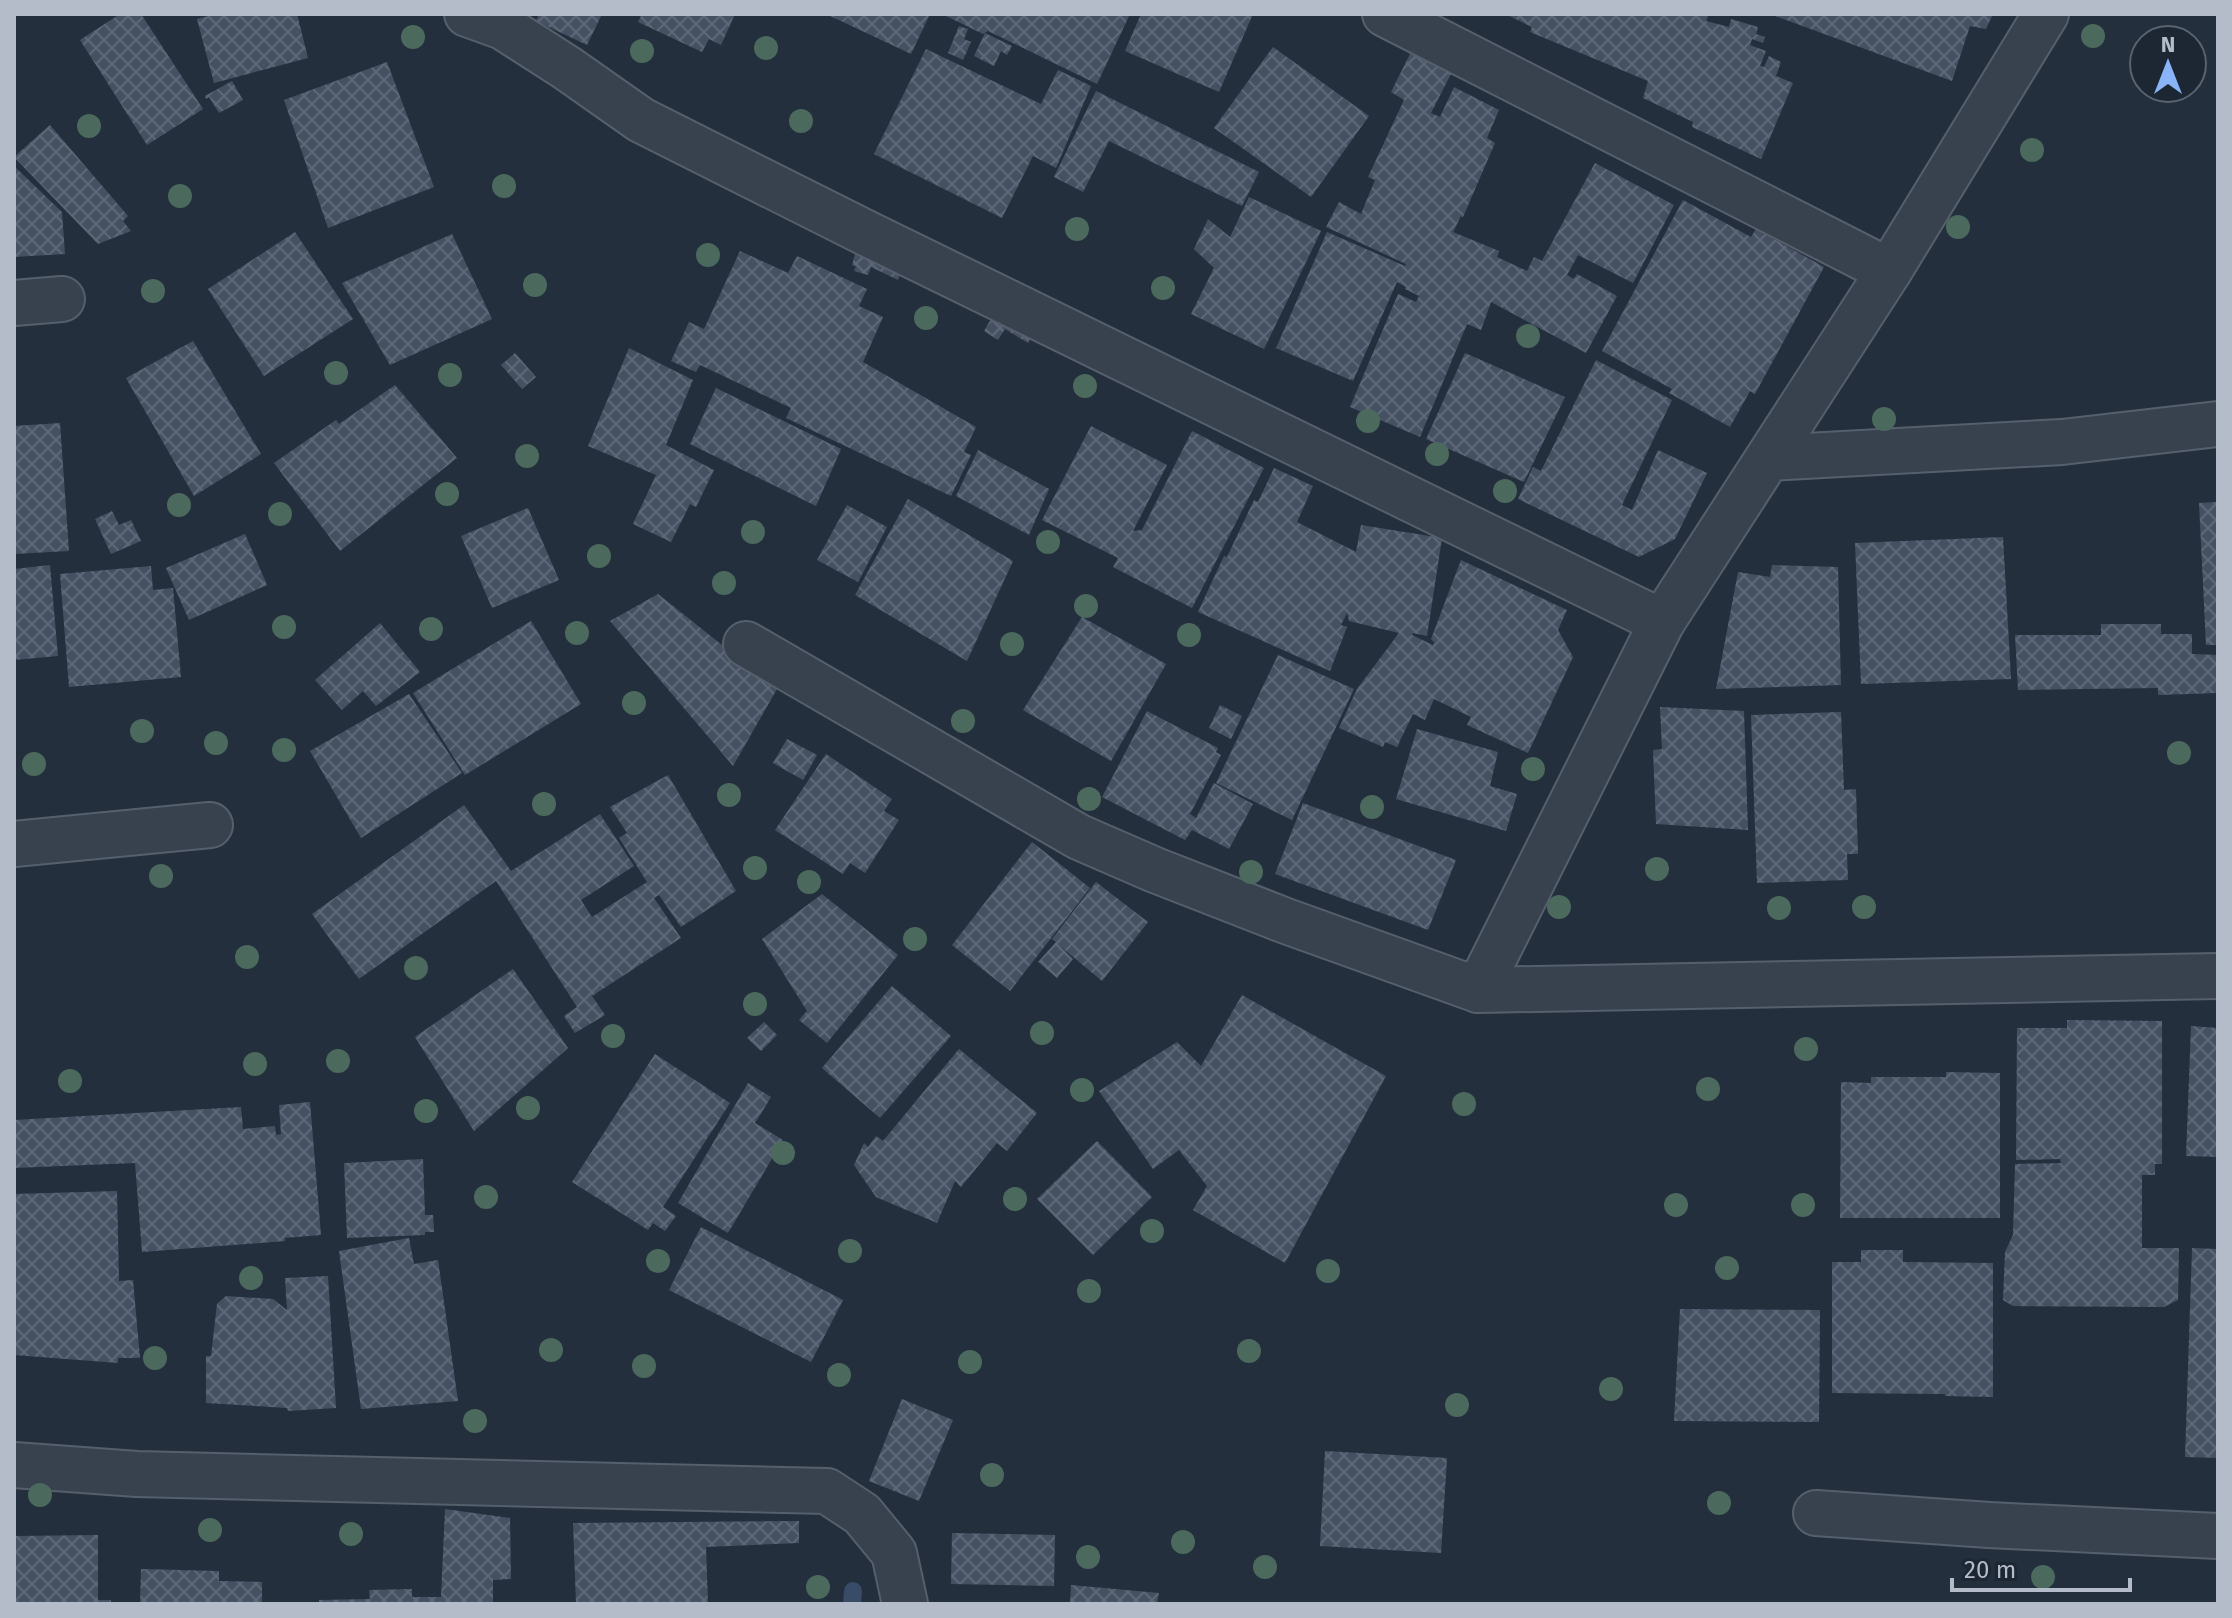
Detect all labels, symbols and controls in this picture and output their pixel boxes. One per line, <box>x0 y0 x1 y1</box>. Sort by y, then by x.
north arrow <box>2128 24 2208 104</box>
text: N <box>2161 31 2175 58</box>
scale bar <box>1952 1542 2130 1592</box>
text: 20 m <box>1964 1556 2016 1584</box>

